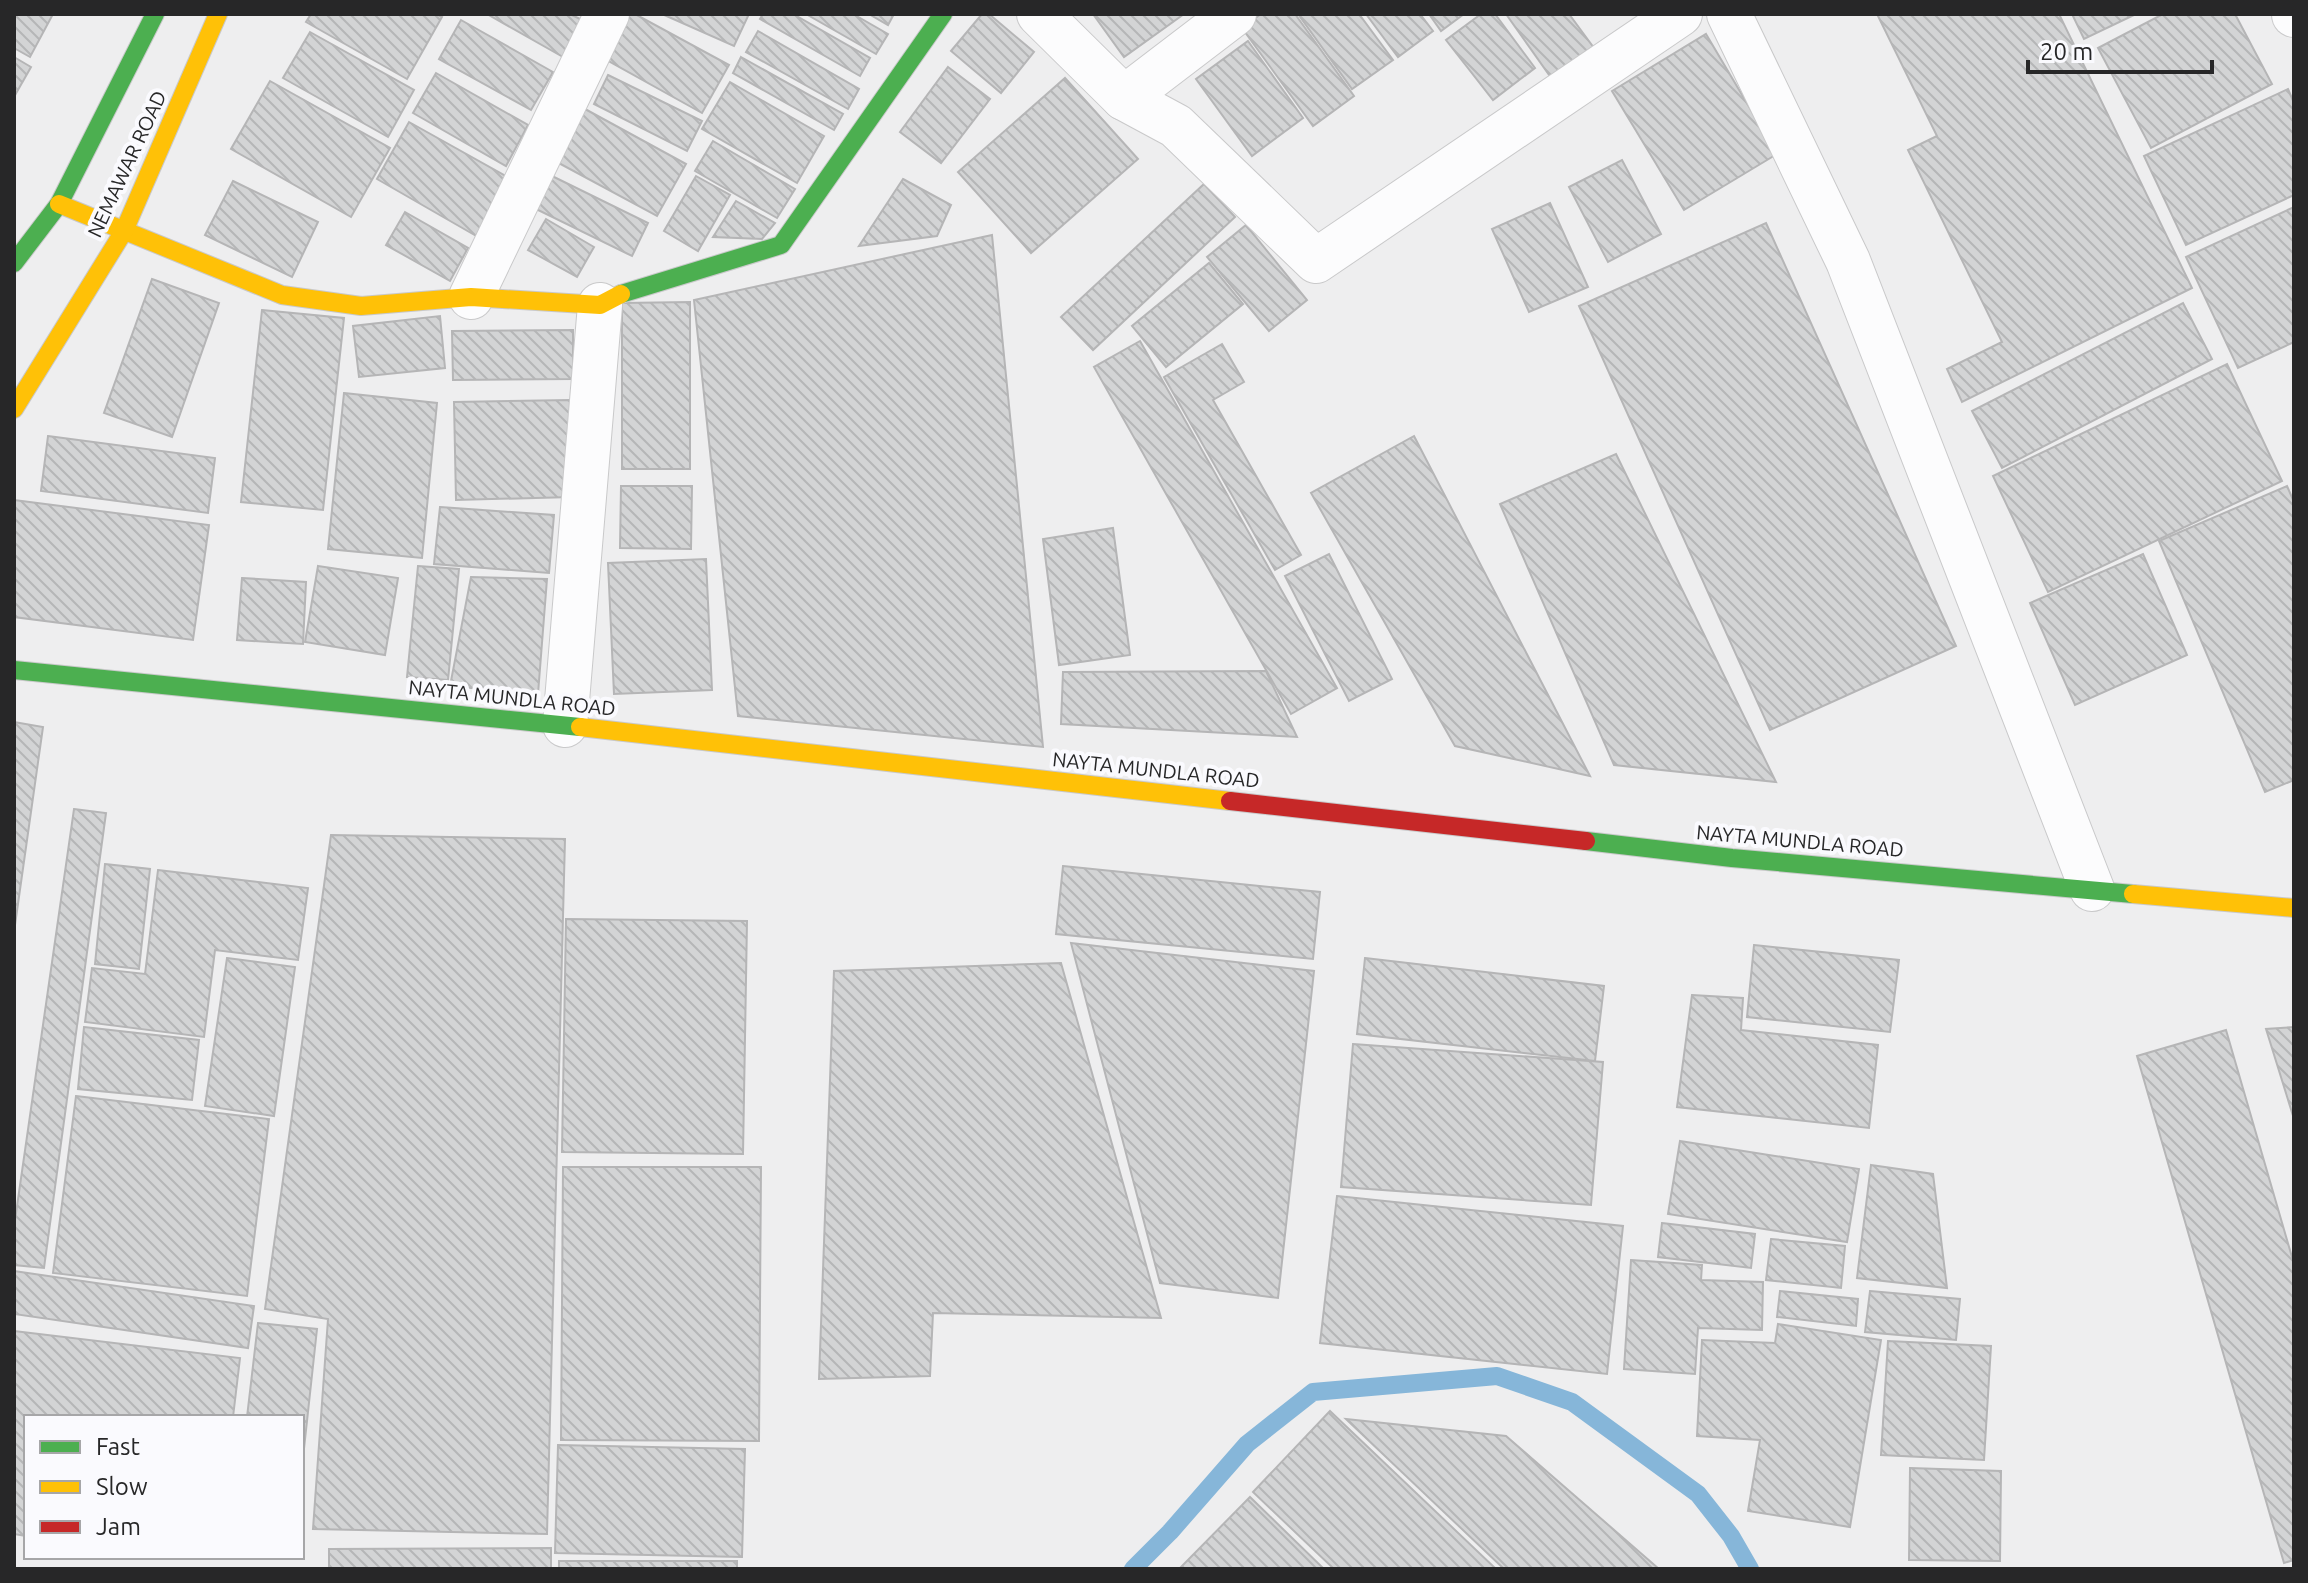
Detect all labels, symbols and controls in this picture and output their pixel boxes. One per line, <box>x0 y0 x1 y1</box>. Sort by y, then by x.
scale bar <box>2028 24 2212 74</box>
text: 20 m <box>2040 38 2093 65</box>
street label: NEMAWAR ROAD <box>83 87 171 241</box>
street label: NAYTA MUNDLA ROAD <box>407 675 617 720</box>
street label: NAYTA MUNDLA ROAD <box>1051 747 1261 792</box>
street label: NAYTA MUNDLA ROAD <box>1695 820 1905 861</box>
legend <box>24 1415 304 1559</box>
text: Fast <box>96 1433 140 1460</box>
text: Slow <box>96 1473 148 1500</box>
text: Jam <box>96 1513 141 1540</box>

